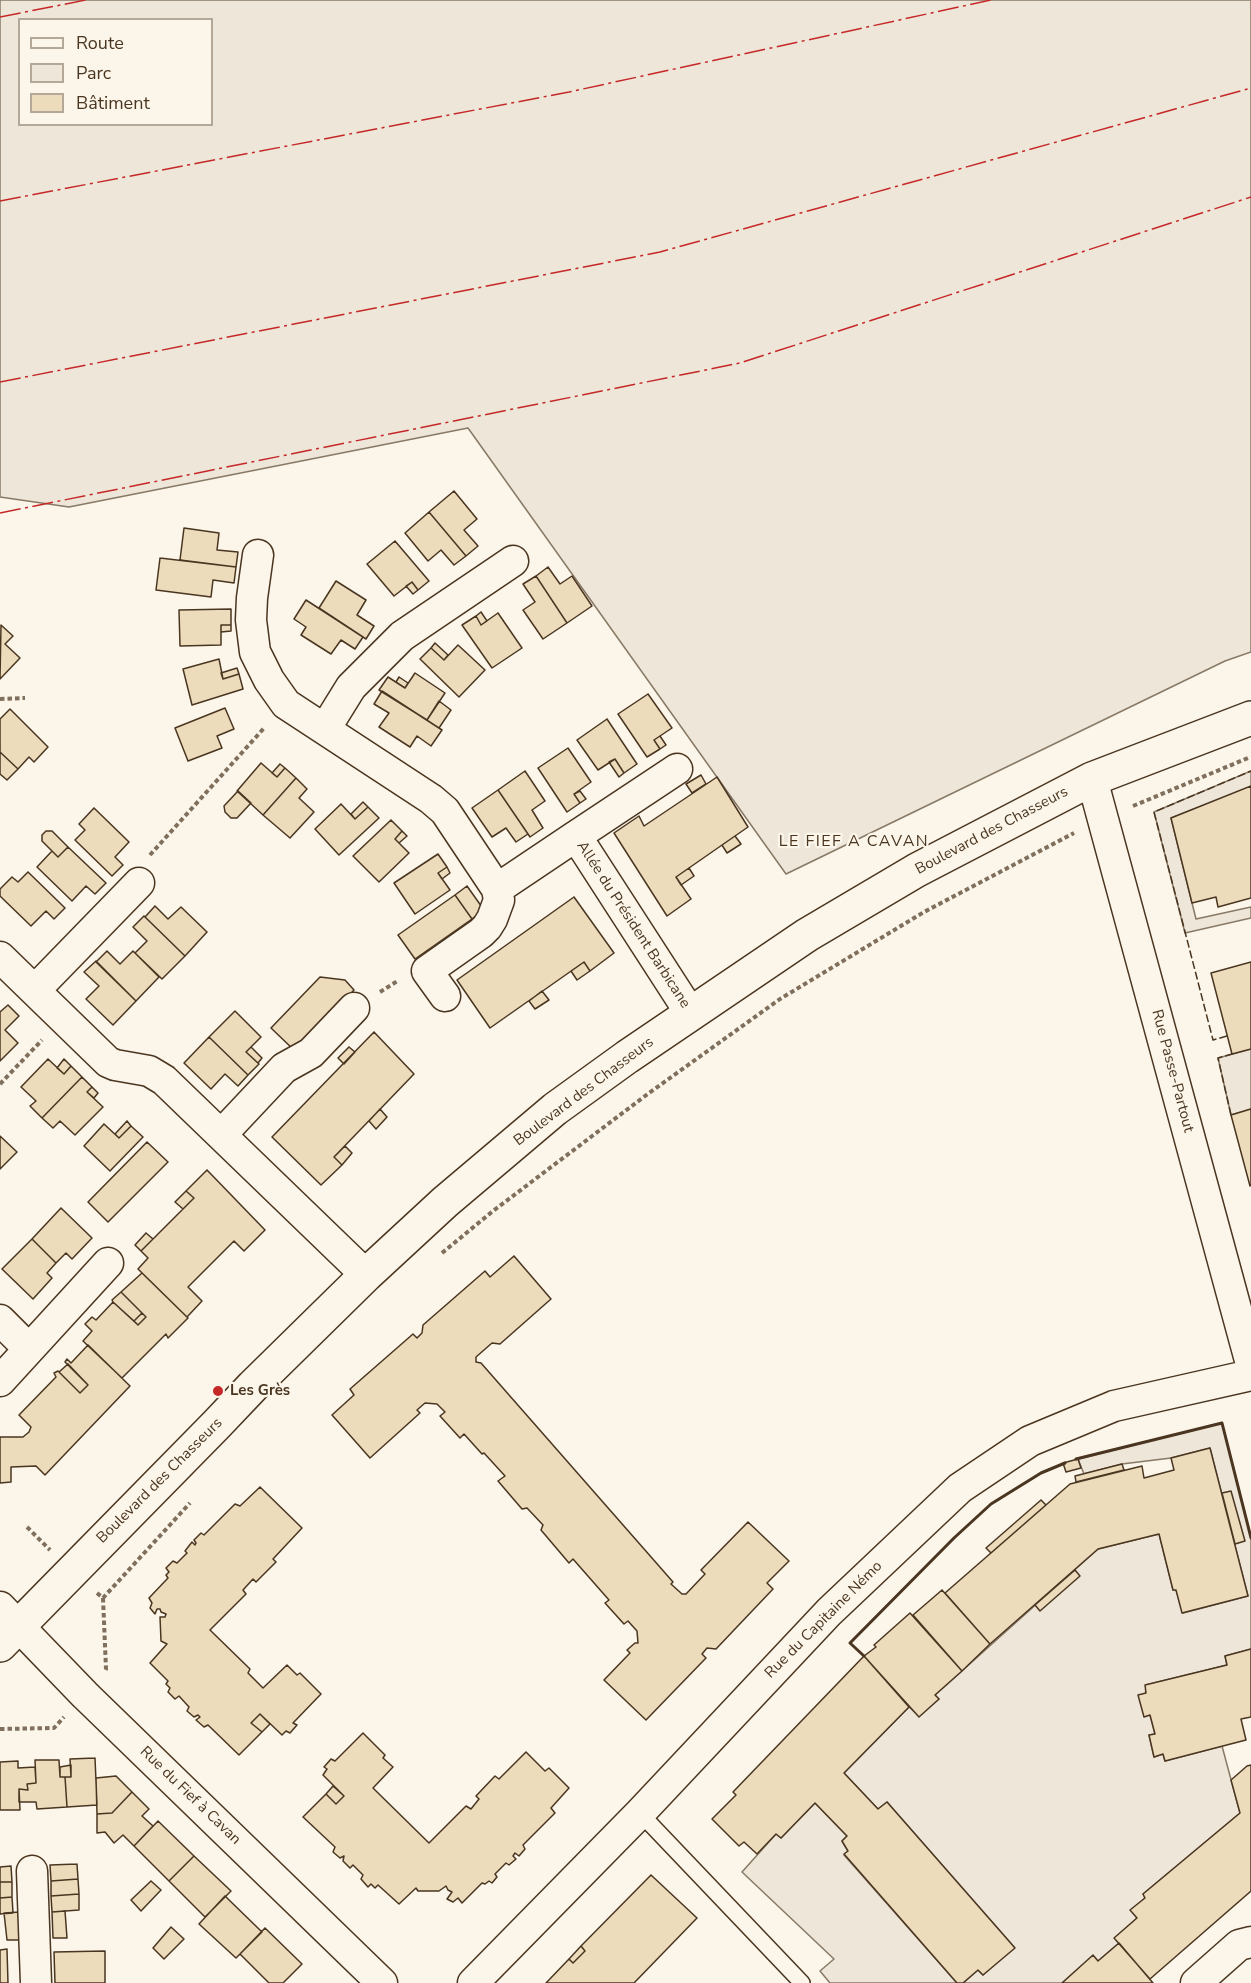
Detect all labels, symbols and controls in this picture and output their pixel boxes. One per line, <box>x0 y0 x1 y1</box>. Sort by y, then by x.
legend <box>18 18 213 126</box>
text: Route <box>76 31 124 55</box>
text: Parc <box>76 61 111 85</box>
text: Bâtiment <box>76 91 150 115</box>
street label: Boulevard des Chasseurs <box>913 783 1071 879</box>
district label: LE FIEF A CAVAN <box>779 832 929 852</box>
street label: Allée du Président Barbicane <box>572 838 694 1012</box>
street label: Rue Passe-Partout <box>1147 1008 1197 1134</box>
street label: Boulevard des Chasseurs <box>511 1034 657 1150</box>
place label: Les Grès <box>230 1382 290 1400</box>
marker: Les Grès <box>211 1384 225 1398</box>
street label: Boulevard des Chasseurs <box>93 1414 227 1548</box>
street label: Rue du Capitaine Némo <box>762 1558 886 1682</box>
street label: Rue du Fief à Cavan <box>136 1743 244 1849</box>

